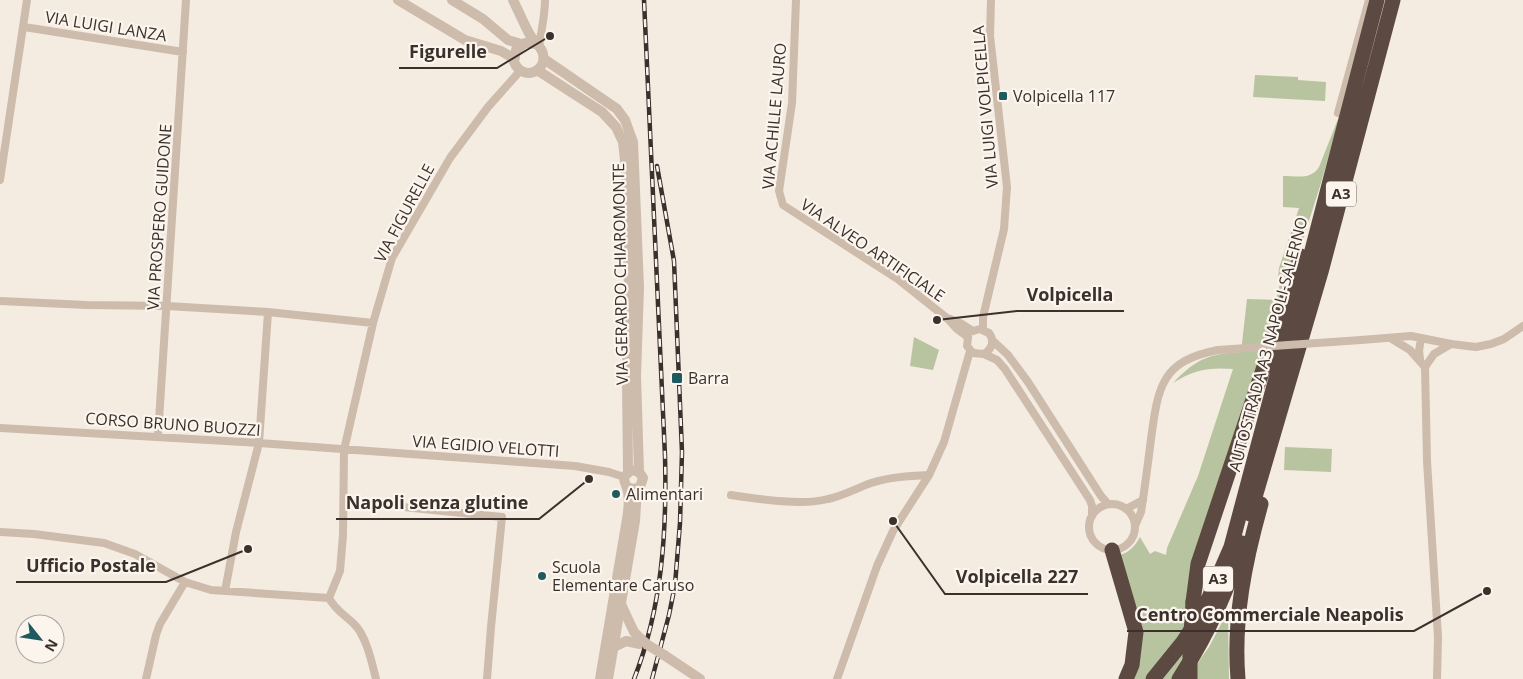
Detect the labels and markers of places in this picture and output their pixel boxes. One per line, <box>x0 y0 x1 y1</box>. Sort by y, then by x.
callout: Figurelle <box>399 35 497 68</box>
place label: Volpicella 117 <box>1013 85 1115 107</box>
marker: Volpicella 117 <box>997 90 1009 102</box>
callout: Volpicella <box>1017 278 1124 311</box>
place label: Barra <box>688 367 729 389</box>
marker: Barra <box>670 371 684 385</box>
place label: Alimentari <box>626 483 703 505</box>
callout: Napoli senza glutine <box>336 486 539 519</box>
marker: Alimentari <box>610 488 622 500</box>
callout: Ufficio Postale <box>16 549 166 582</box>
place label: Scuola Elementare Caruso <box>552 556 694 596</box>
callout: Volpicella 227 <box>945 561 1088 594</box>
marker: Scuola Elementare Caruso <box>536 570 548 582</box>
callout: Centro Commerciale Neapolis <box>1127 598 1414 631</box>

